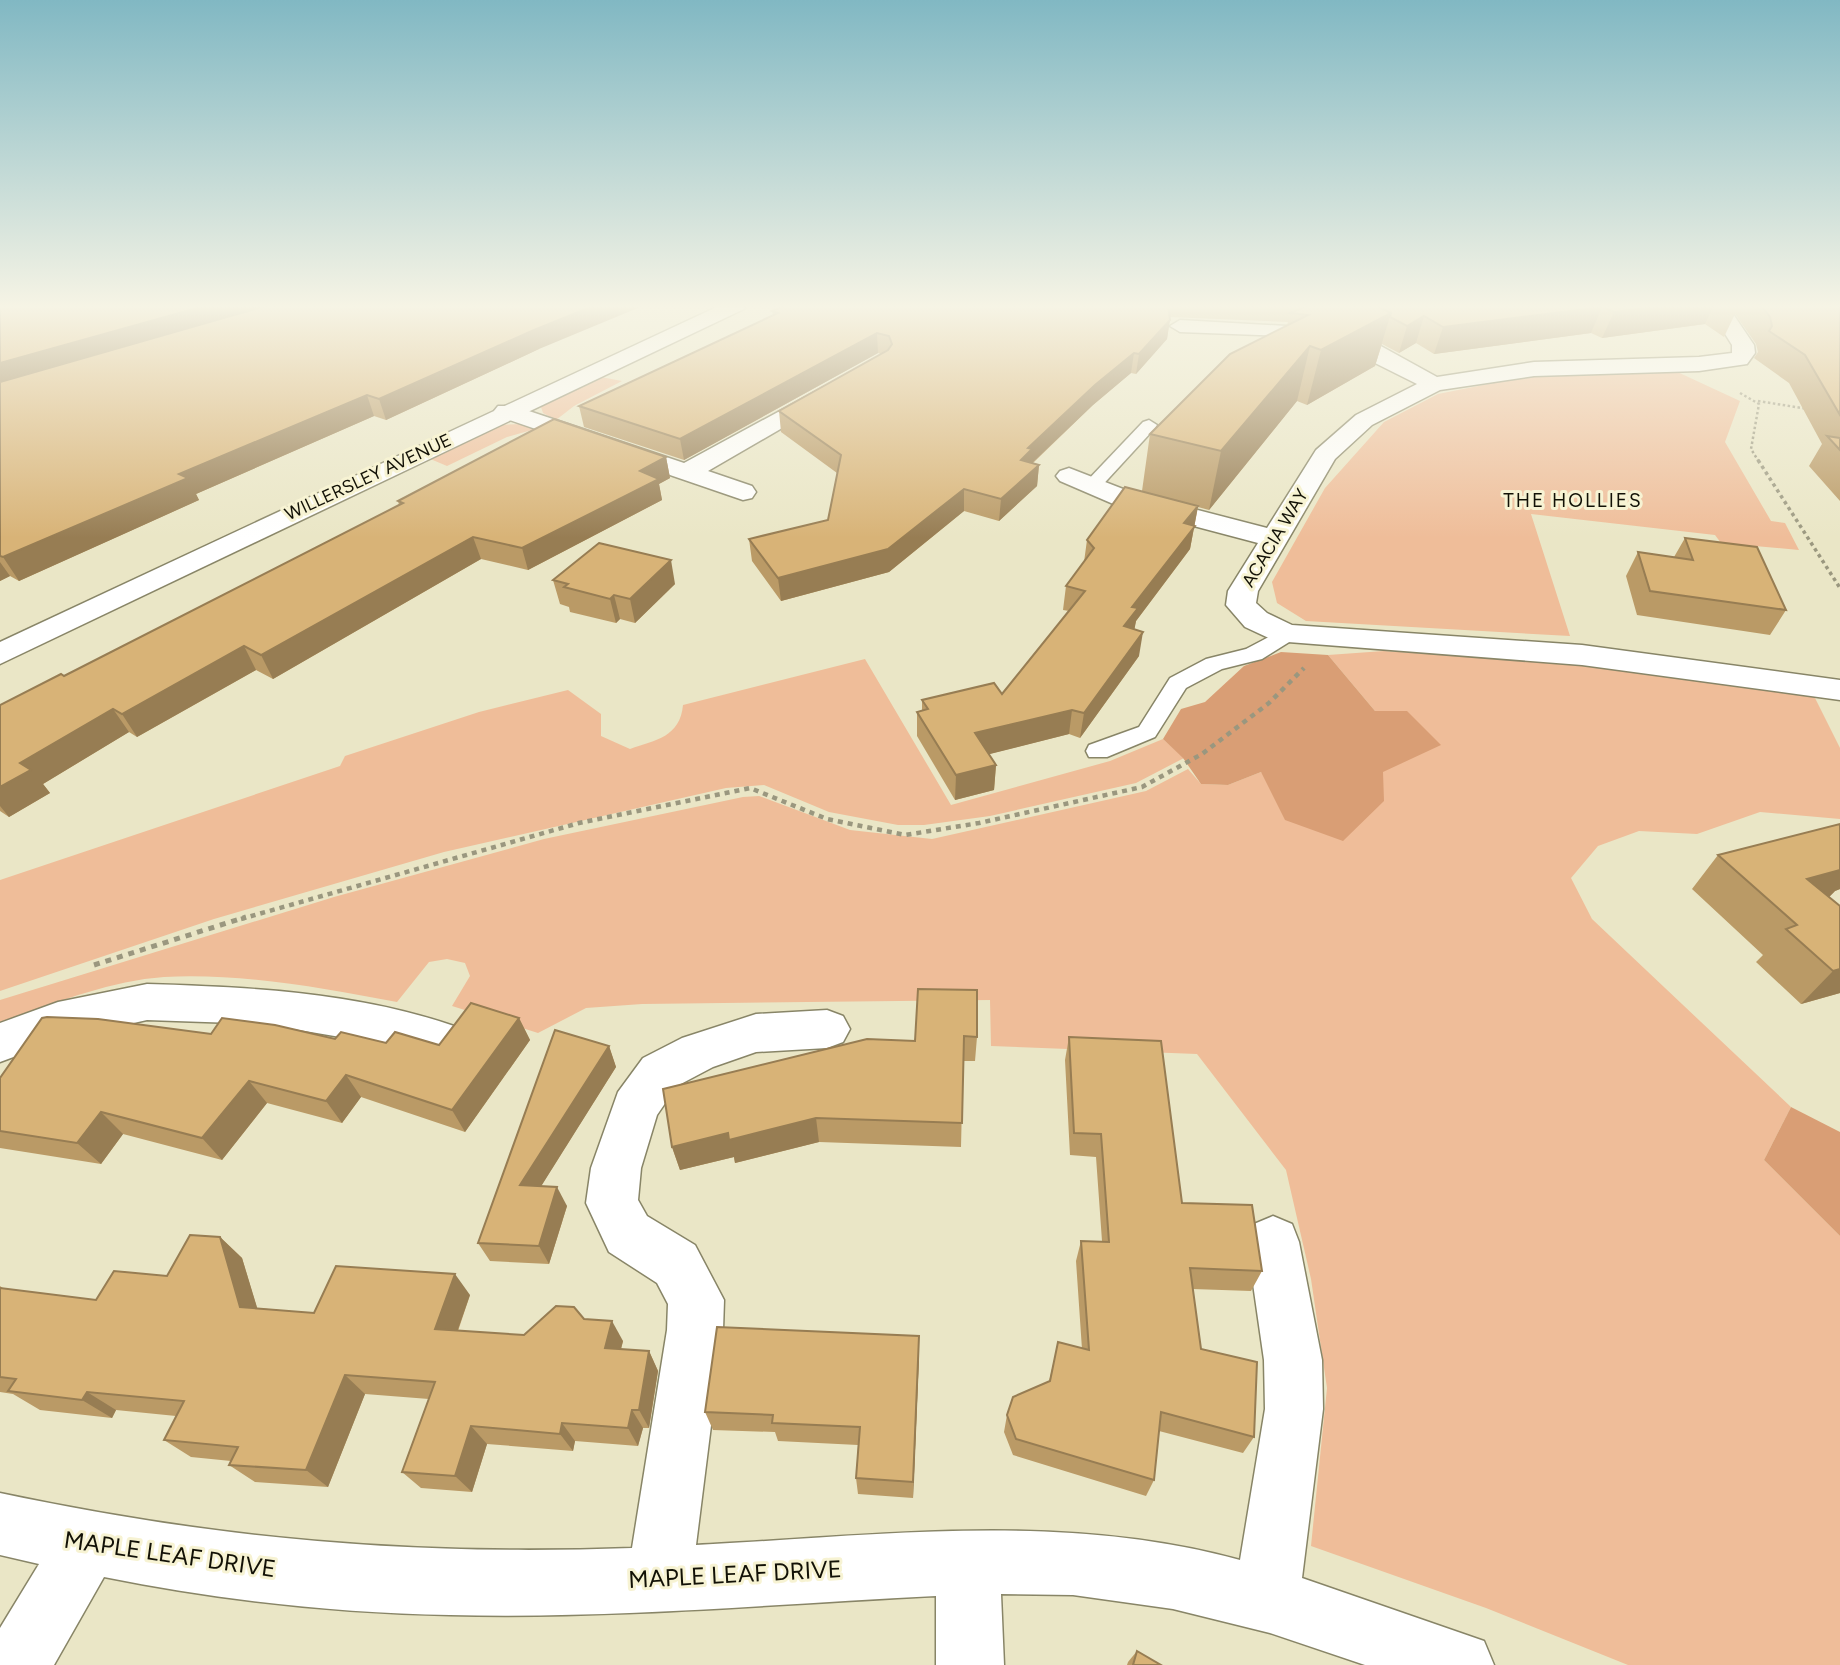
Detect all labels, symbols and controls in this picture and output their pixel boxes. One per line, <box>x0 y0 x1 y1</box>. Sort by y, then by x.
street label: WILLERSLEY AVENUE <box>281 429 455 525</box>
street label: ACACIA WAY <box>1237 485 1313 591</box>
district label: THE HOLLIES <box>1503 489 1643 512</box>
street label: MAPLE LEAF DRIVE <box>62 1525 278 1583</box>
street label: MAPLE LEAF DRIVE <box>627 1554 843 1594</box>

